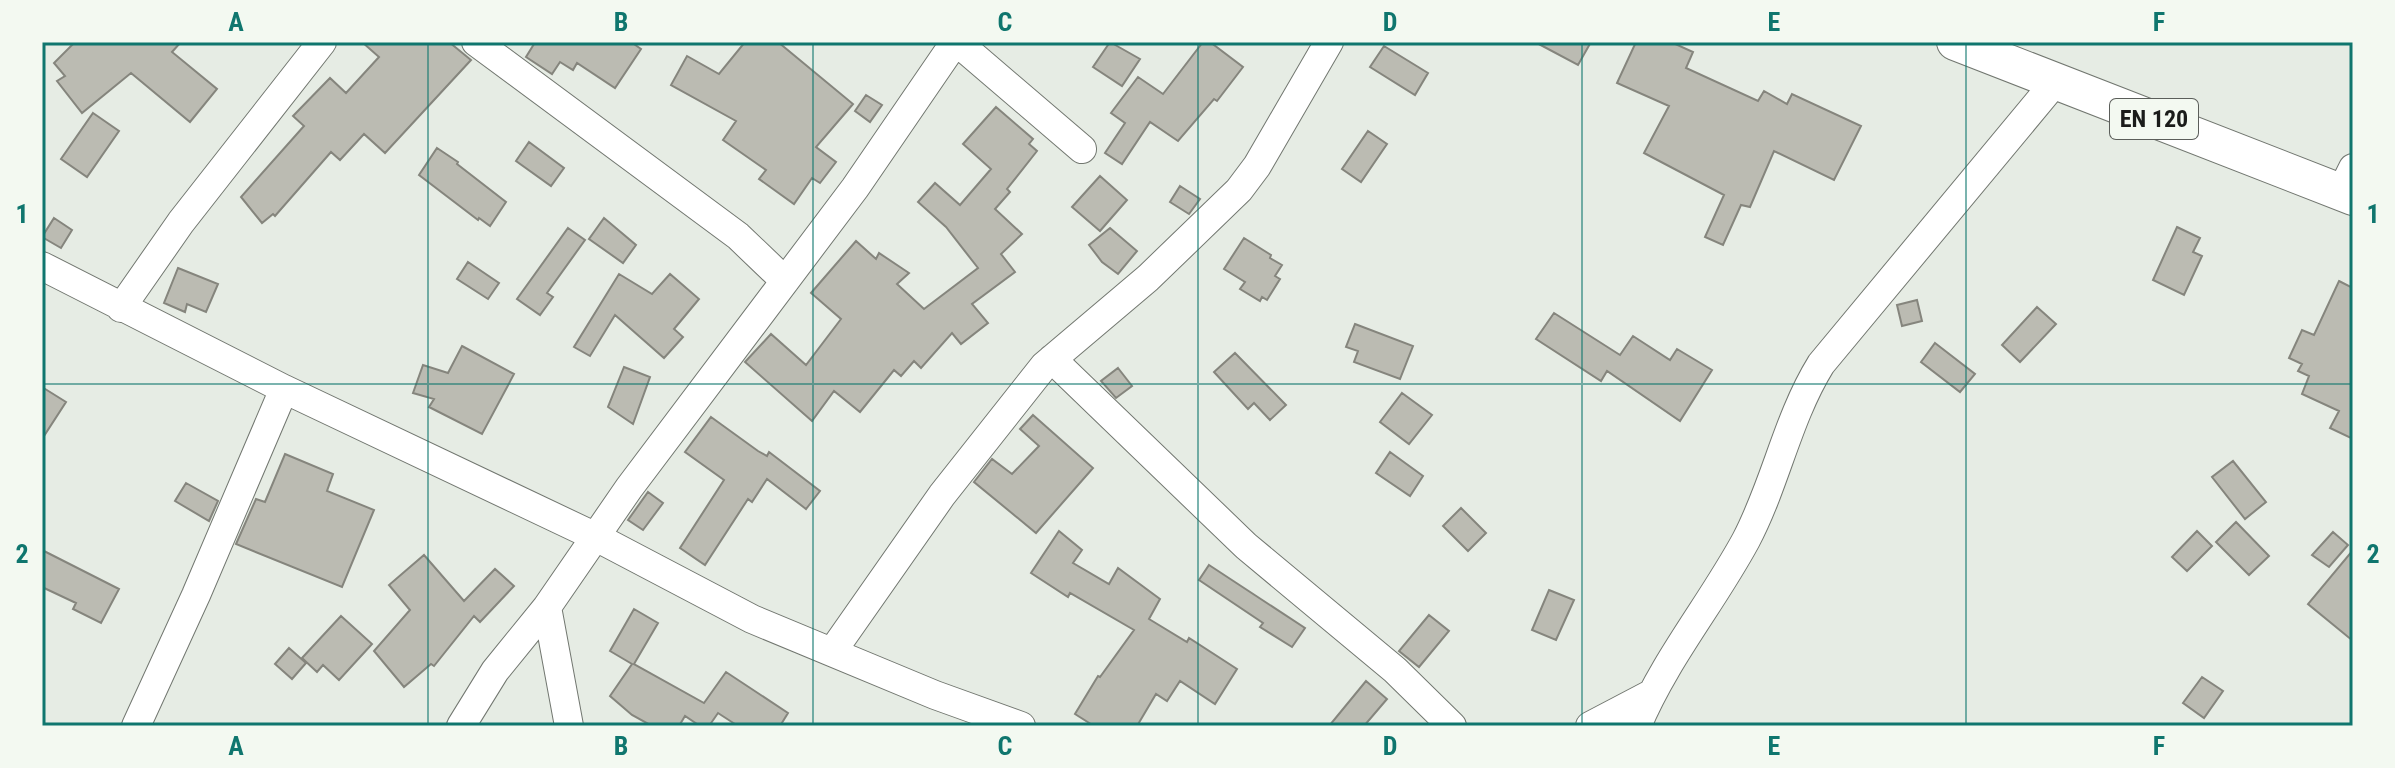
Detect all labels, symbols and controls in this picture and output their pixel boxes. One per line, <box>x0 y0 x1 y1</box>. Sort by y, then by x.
text: A <box>228 7 244 37</box>
text: B <box>614 7 628 37</box>
text: C <box>998 7 1013 37</box>
text: D <box>1383 7 1397 37</box>
text: E <box>1768 7 1781 37</box>
text: F <box>2153 7 2165 37</box>
road number: EN 120 <box>2110 99 2198 139</box>
text: 1 <box>15 199 29 229</box>
text: 1 <box>2366 199 2380 229</box>
text: 2 <box>15 539 29 569</box>
text: 2 <box>2366 539 2380 569</box>
text: A <box>228 731 244 761</box>
text: B <box>614 731 628 761</box>
text: C <box>998 731 1013 761</box>
text: D <box>1383 731 1397 761</box>
text: E <box>1768 731 1781 761</box>
text: F <box>2153 731 2165 761</box>

